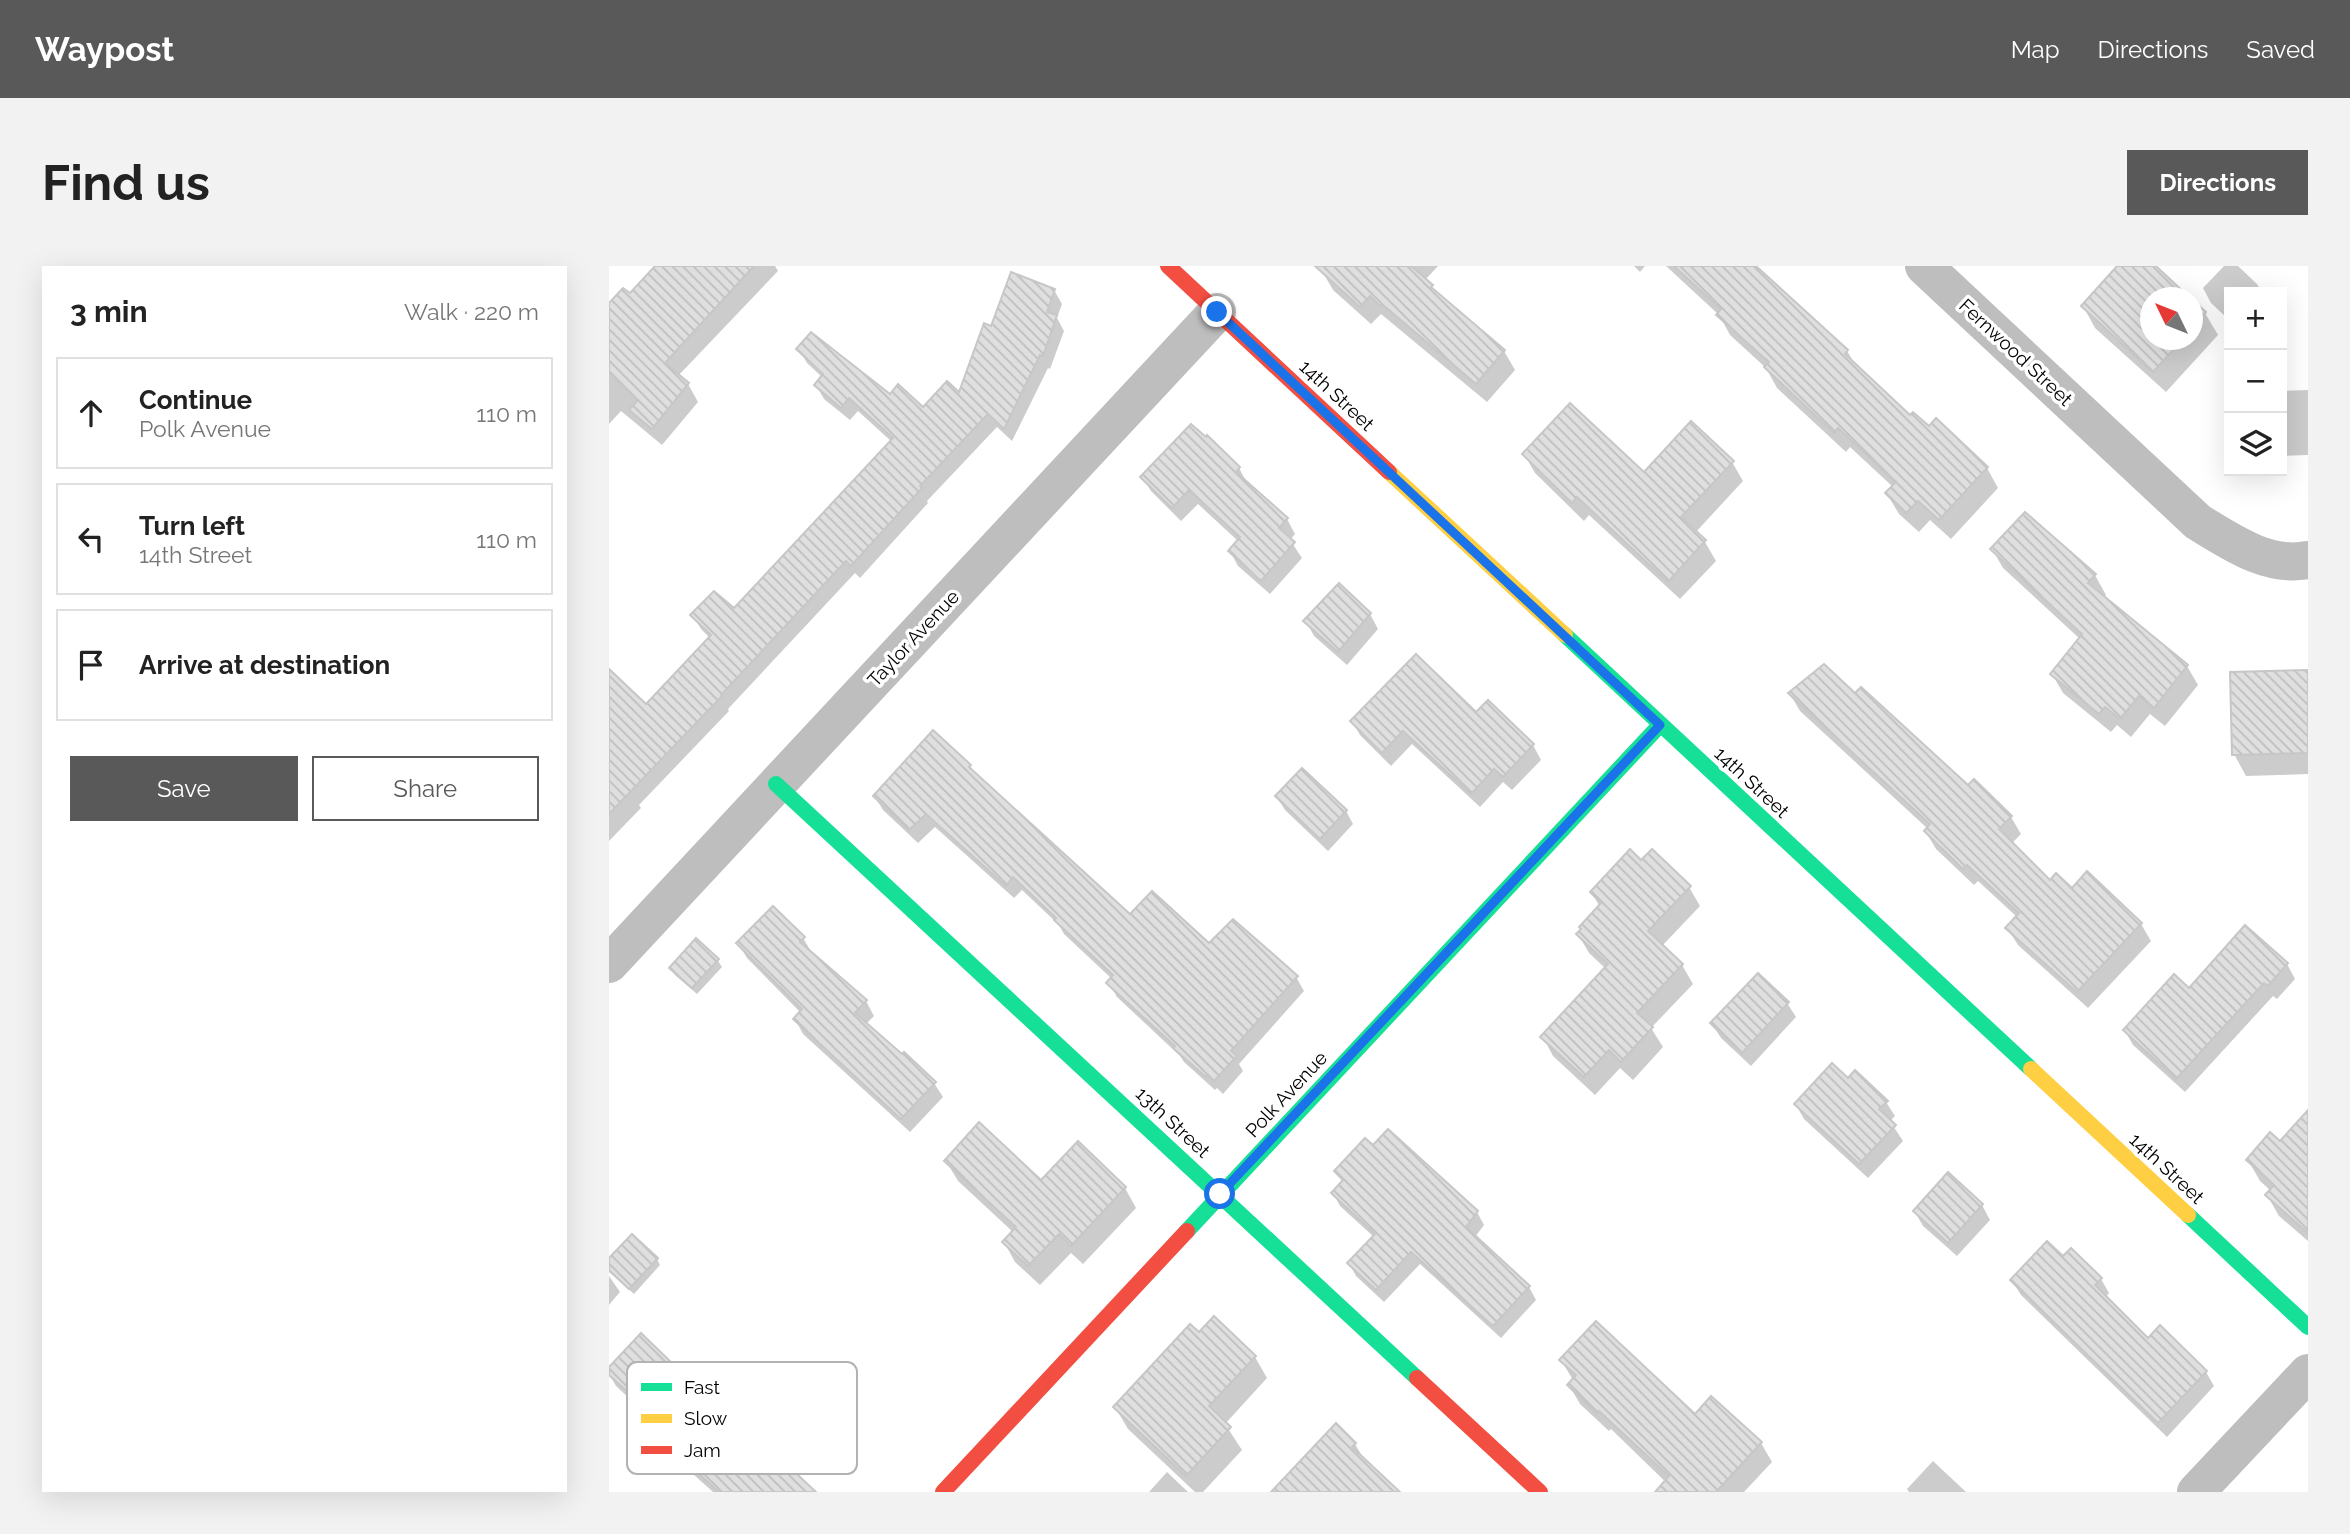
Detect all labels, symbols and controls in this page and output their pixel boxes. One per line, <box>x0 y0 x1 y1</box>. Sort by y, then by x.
text: Waypost <box>35 30 174 69</box>
text: Map <box>2011 35 2060 64</box>
text: Directions <box>2098 35 2208 64</box>
text: Saved <box>2246 35 2315 64</box>
button: Directions <box>2127 150 2308 215</box>
text: Find us <box>42 154 210 211</box>
north arrow <box>2140 287 2203 350</box>
map controls <box>2224 287 2287 476</box>
button: + <box>2224 287 2287 350</box>
text: 3 min <box>70 294 148 329</box>
street label: Fernwood Street <box>1955 294 2077 410</box>
route end <box>1201 296 1232 327</box>
text: Walk · 220 m <box>404 298 539 325</box>
button: − <box>2224 350 2287 413</box>
street label: 14th Street <box>1295 355 1379 435</box>
text: Continue <box>139 385 252 415</box>
icon: ahead <box>72 394 110 432</box>
text: 110 m <box>476 400 537 427</box>
button: layers <box>2224 413 2287 476</box>
text: Polk Avenue <box>139 415 271 442</box>
text: Turn left <box>139 511 245 541</box>
icon: left <box>72 520 110 558</box>
text: 110 m <box>476 526 537 553</box>
text: 14th Street <box>139 541 252 568</box>
street label: Taylor Avenue <box>863 585 963 691</box>
icon: arrive <box>72 646 110 684</box>
text: Arrive at destination <box>139 650 390 680</box>
street label: 14th Street <box>1710 742 1794 822</box>
button: Save <box>70 756 298 821</box>
button: Share <box>312 756 539 821</box>
street label: Polk Avenue <box>1241 1047 1331 1141</box>
street label: 13th Street <box>1131 1082 1215 1162</box>
street label: 14th Street <box>2125 1128 2209 1208</box>
route start <box>1204 1178 1235 1209</box>
legend <box>627 1362 857 1474</box>
text: Fast <box>684 1376 720 1398</box>
text: Slow <box>684 1407 728 1429</box>
text: Jam <box>684 1439 721 1461</box>

